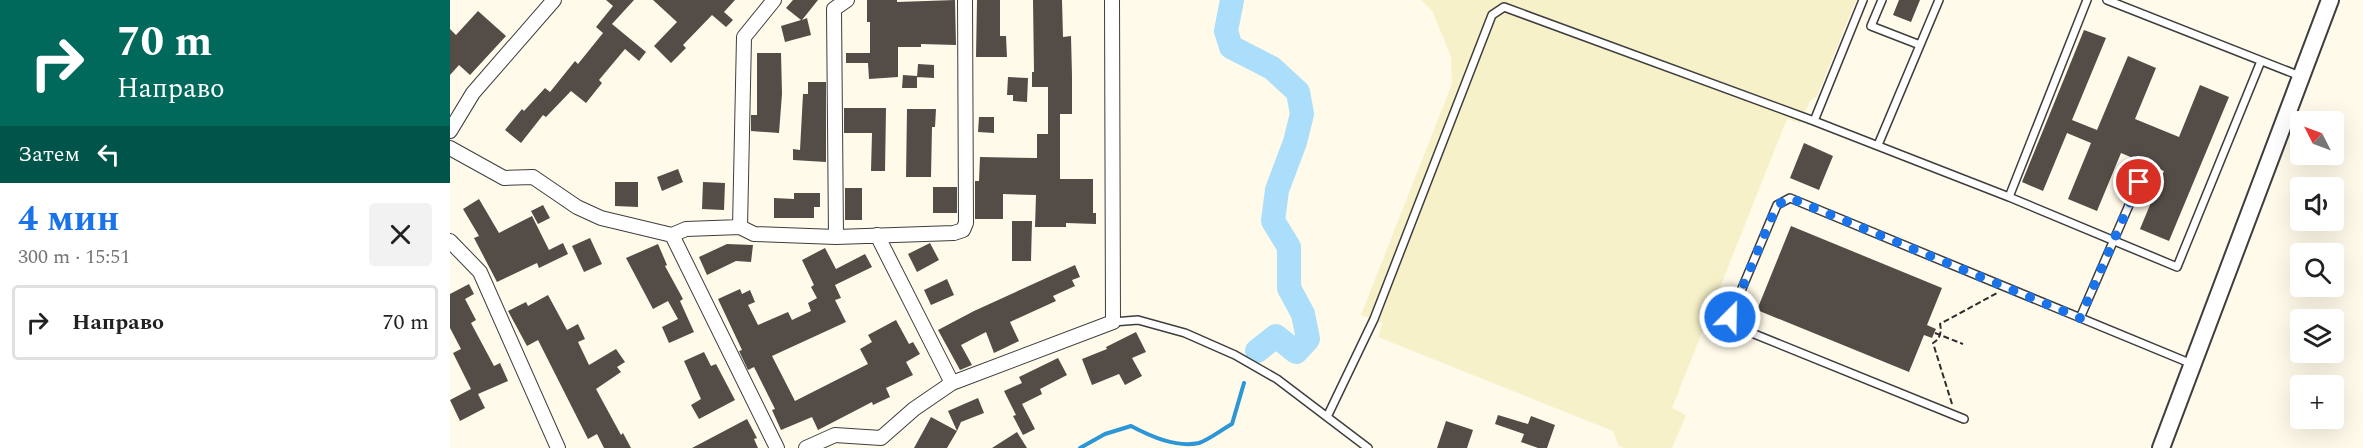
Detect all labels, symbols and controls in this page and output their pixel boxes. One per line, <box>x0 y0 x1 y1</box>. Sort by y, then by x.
text: 70 m <box>117 11 212 74</box>
icon: right <box>18 24 96 102</box>
text: Направо <box>117 68 225 110</box>
north arrow <box>2290 111 2344 165</box>
map controls <box>2290 111 2344 429</box>
text: Затем <box>18 138 80 171</box>
icon: left <box>92 138 125 171</box>
pin <box>2113 156 2164 207</box>
icon: arrive <box>2122 165 2155 198</box>
button: sound <box>2290 177 2344 231</box>
text: 4 мин <box>18 192 119 247</box>
button: close <box>369 203 432 266</box>
text: 300 m · 15:51 <box>18 242 130 272</box>
button: search <box>2290 243 2344 297</box>
position arrow <box>1698 285 1762 349</box>
icon: right <box>21 306 54 339</box>
text: Направо <box>72 306 164 339</box>
text: 70 m <box>383 306 429 339</box>
button: layers <box>2290 309 2344 363</box>
button: + <box>2290 375 2344 429</box>

